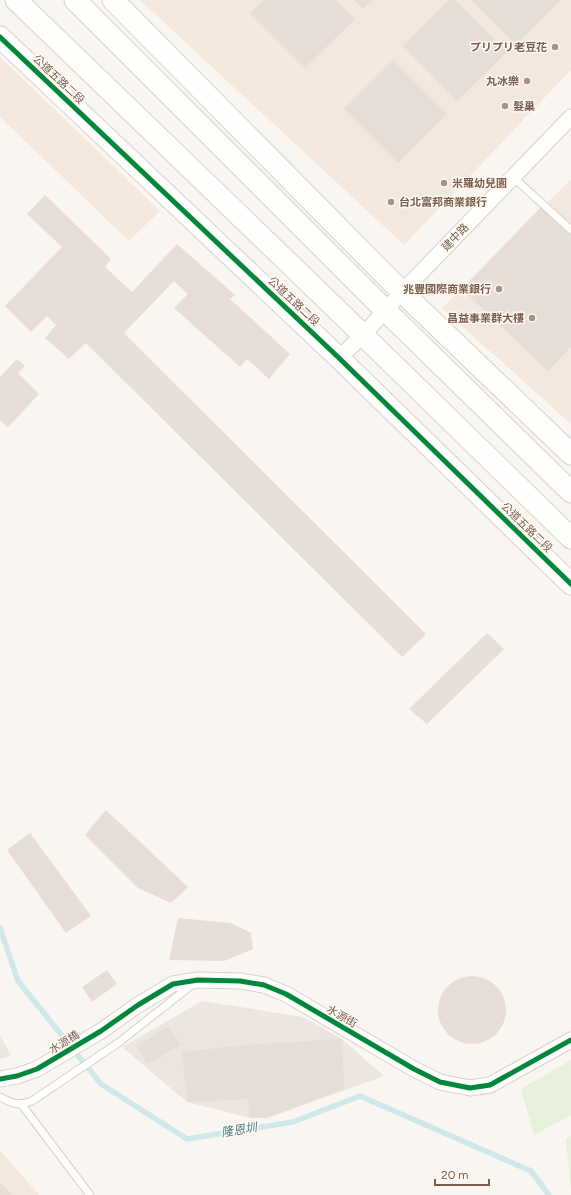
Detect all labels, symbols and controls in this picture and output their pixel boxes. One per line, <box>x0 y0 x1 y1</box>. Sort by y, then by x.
place label: プリプリ老豆花 <box>470 41 547 54</box>
marker: プリプリ老豆花 <box>550 42 560 52</box>
street label: 公道五路二段 <box>30 52 87 107</box>
place label: 丸冰樂 <box>486 75 519 88</box>
marker: 丸冰樂 <box>522 76 532 86</box>
place label: 髮巢 <box>513 100 535 113</box>
marker: 髮巢 <box>500 101 510 111</box>
place label: 米羅幼兒園 <box>452 177 507 190</box>
marker: 米羅幼兒園 <box>439 178 449 188</box>
place label: 台北富邦商業銀行 <box>399 196 487 209</box>
marker: 台北富邦商業銀行 <box>386 197 396 207</box>
street label: 建中路 <box>439 221 471 254</box>
street label: 公道五路二段 <box>265 274 322 329</box>
place label: 兆豐國際商業銀行 <box>403 283 491 296</box>
marker: 兆豐國際商業銀行 <box>494 284 504 294</box>
place label: 昌益事業群大樓 <box>447 312 524 325</box>
marker: 昌益事業群大樓 <box>527 313 537 323</box>
street label: 公道五路二段 <box>498 500 555 555</box>
street label: 水源街 <box>324 1003 359 1030</box>
street label: 水源橋 <box>47 1028 82 1056</box>
water label: 隆恩圳 <box>220 1120 260 1140</box>
scale bar <box>435 1161 489 1187</box>
text: 20 m <box>441 1168 469 1182</box>

